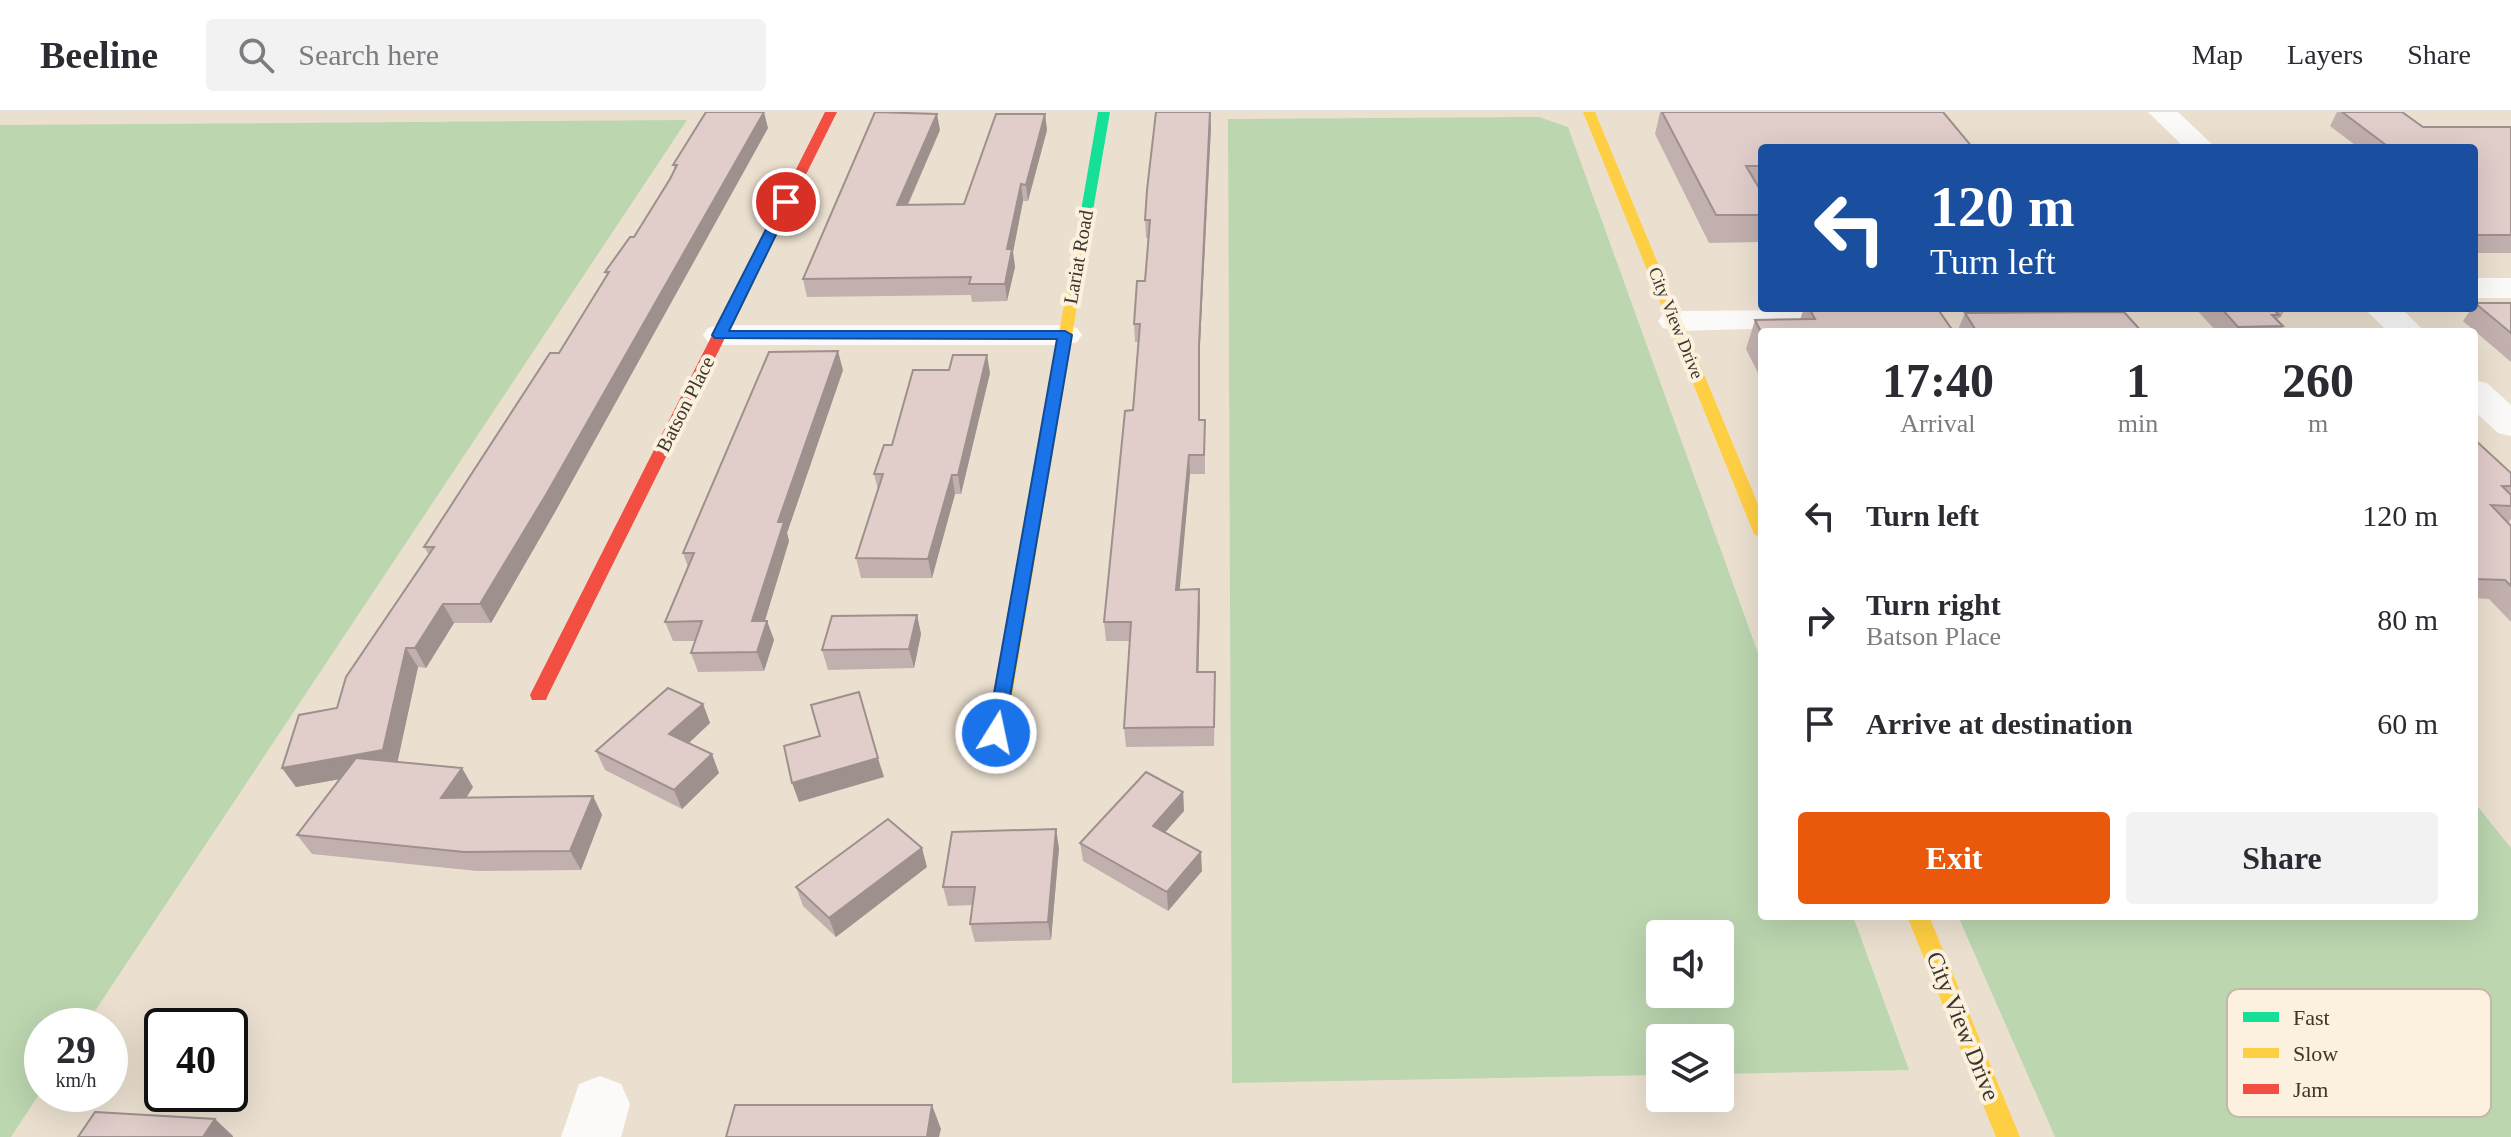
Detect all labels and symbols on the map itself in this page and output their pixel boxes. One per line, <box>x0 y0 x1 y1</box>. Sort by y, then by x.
pin <box>752 168 820 236</box>
street label: Lariat Road <box>1059 208 1097 306</box>
street label: City View Drive <box>1645 264 1707 382</box>
street label: Batson Place <box>652 353 718 455</box>
position arrow <box>954 691 1038 775</box>
street label: City View Drive <box>1921 948 2005 1104</box>
legend <box>2227 989 2491 1117</box>
text: Fast <box>2293 1005 2330 1030</box>
speed limit sign: 40 <box>144 1008 248 1112</box>
text: Slow <box>2293 1041 2338 1066</box>
text: Jam <box>2293 1077 2328 1102</box>

